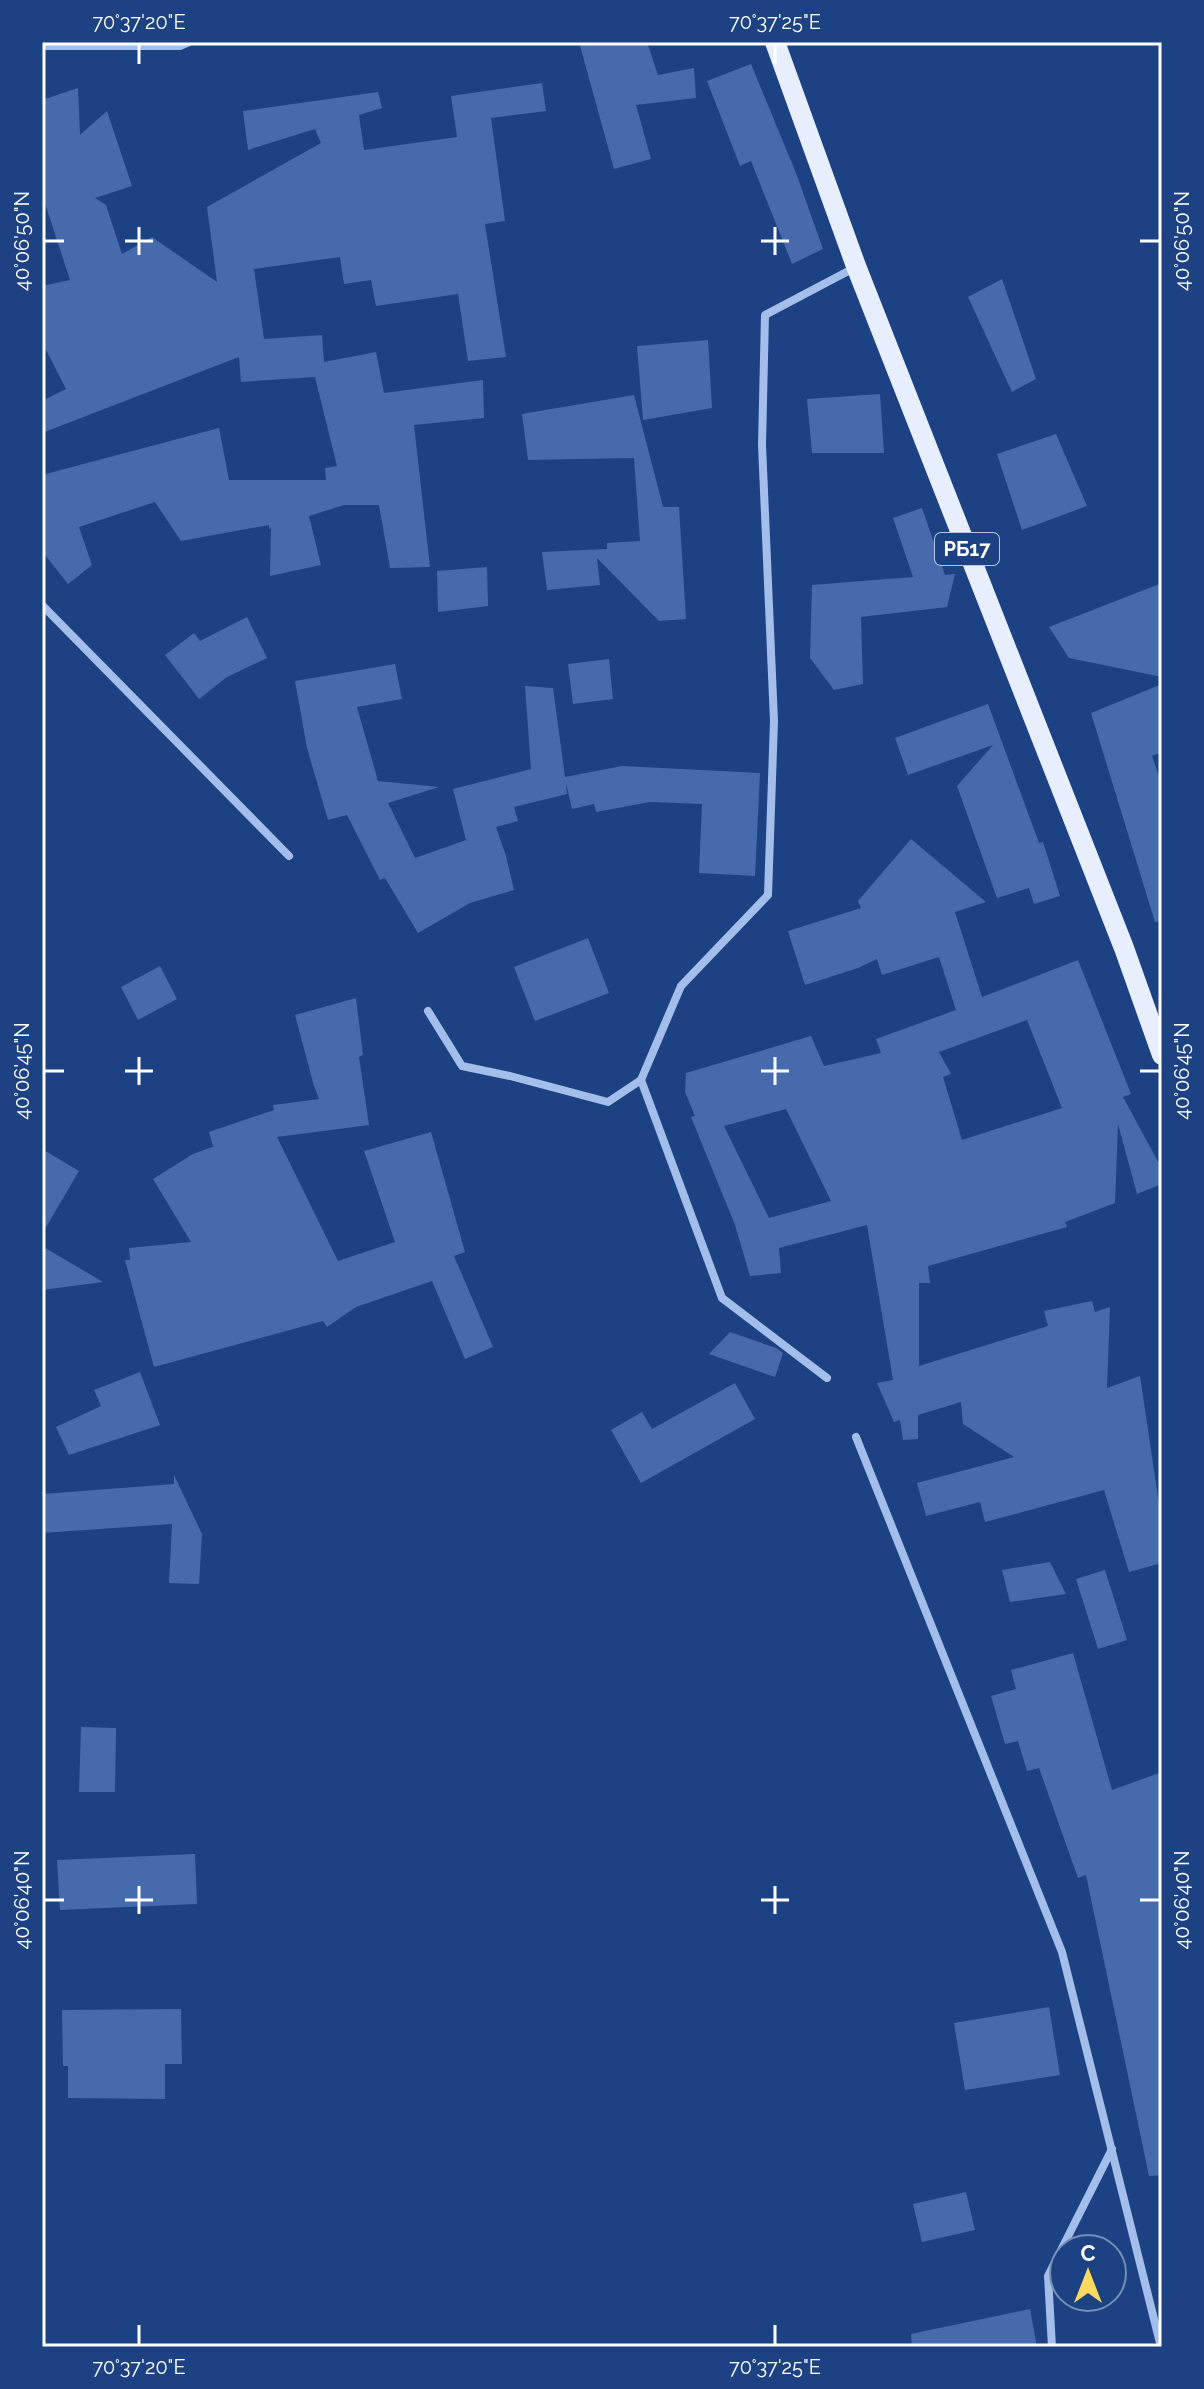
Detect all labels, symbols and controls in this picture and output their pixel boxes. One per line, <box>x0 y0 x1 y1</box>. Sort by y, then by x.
text: 70°37'20"E <box>92 10 186 34</box>
text: 70°37'25"E <box>729 10 821 34</box>
text: 40°06'50"N <box>10 191 34 291</box>
text: 40°06'50"N <box>1170 191 1194 291</box>
road number: РБ17 <box>935 533 999 565</box>
text: 40°06'45"N <box>10 1022 34 1120</box>
text: 40°06'45"N <box>1170 1022 1194 1120</box>
text: 40°06'40"N <box>10 1851 34 1949</box>
text: 40°06'40"N <box>1170 1851 1194 1949</box>
north arrow <box>1048 2233 1128 2313</box>
text: С <box>1080 2240 1096 2266</box>
text: 70°37'20"E <box>92 2355 186 2379</box>
text: 70°37'25"E <box>729 2355 821 2379</box>

